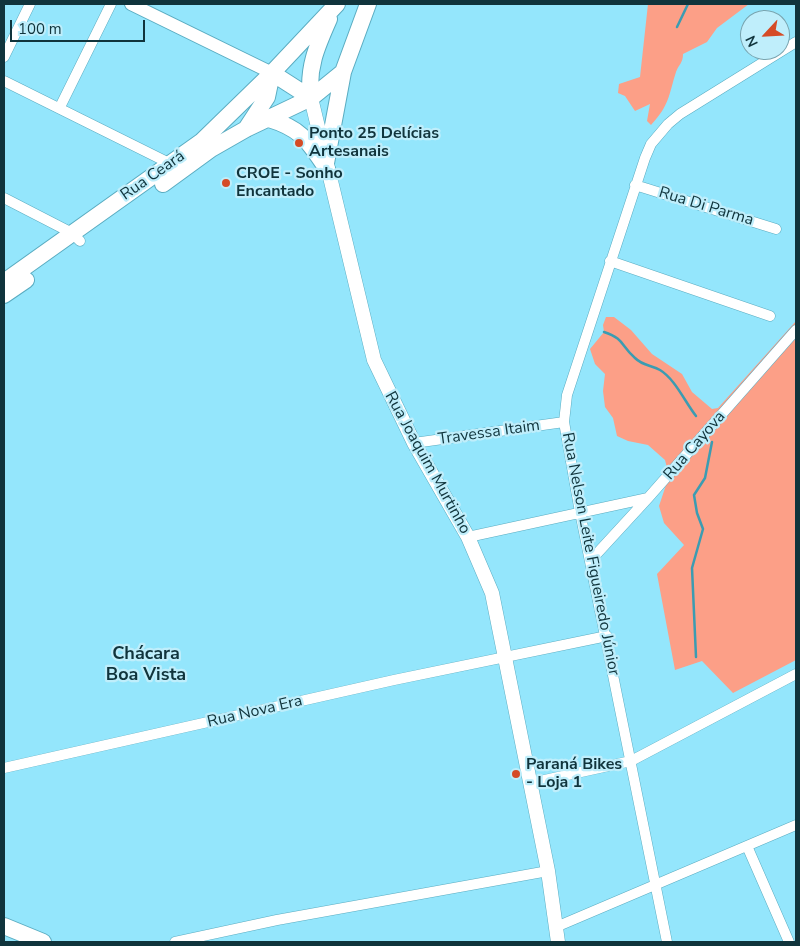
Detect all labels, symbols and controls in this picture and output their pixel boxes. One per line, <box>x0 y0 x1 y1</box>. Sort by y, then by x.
scale bar <box>12 10 148 42</box>
north arrow <box>740 10 790 60</box>
text: 100 m <box>18 19 62 39</box>
text: N <box>741 32 763 50</box>
place label: Ponto 25 Delícias Artesanais <box>309 124 439 162</box>
marker: Ponto 25 Delícias Artesanais <box>293 137 305 149</box>
street label: Rua Ceará <box>117 147 189 205</box>
place label: CROE - Sonho Encantado <box>236 164 343 202</box>
marker: CROE - Sonho Encantado <box>220 177 232 189</box>
street label: Rua Di Parma <box>656 183 756 231</box>
street label: Rua Joaquim Murtinho <box>380 388 474 538</box>
street label: Rua Cayova <box>660 408 730 484</box>
street label: Travessa Itaim <box>437 416 541 450</box>
street label: Rua Nelson Leite Figueiredo Júnior <box>557 431 623 677</box>
district label: Chácara Boa Vista <box>106 644 186 686</box>
street label: Rua Nova Era <box>206 692 304 732</box>
place label: Paraná Bikes - Loja 1 <box>526 755 622 793</box>
marker: Paraná Bikes - Loja 1 <box>510 768 522 780</box>

